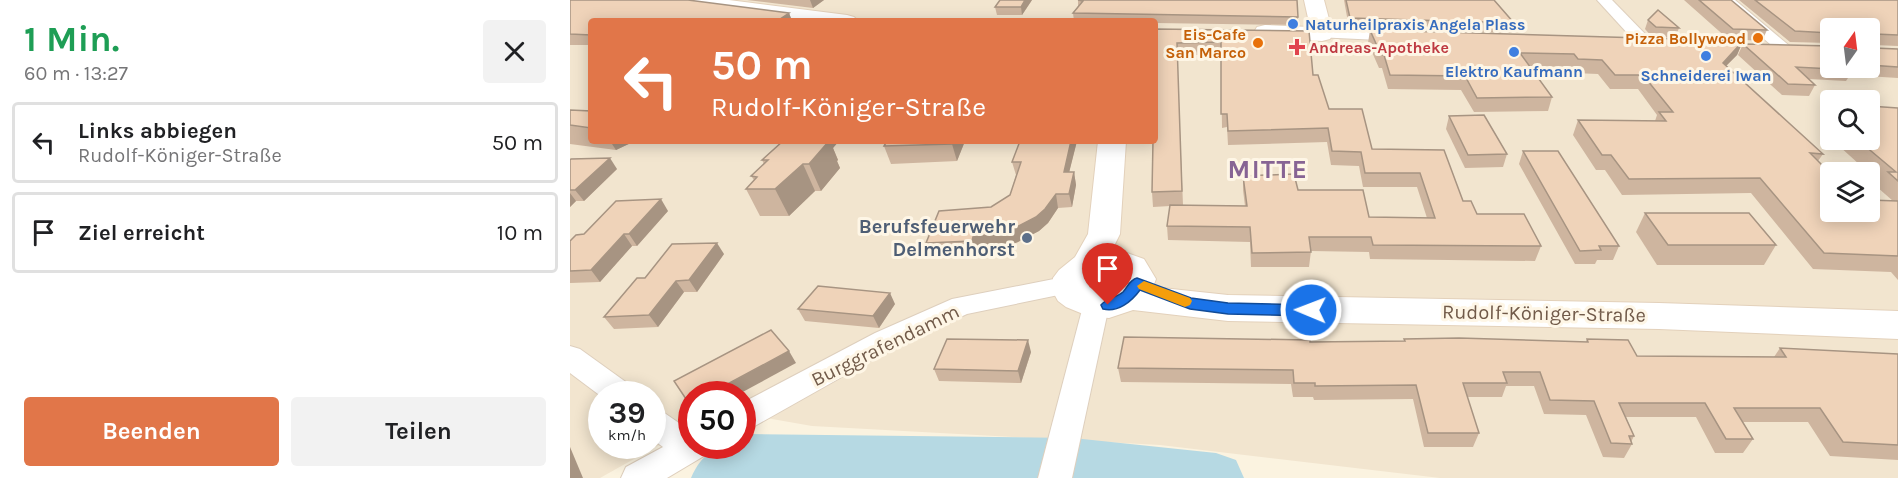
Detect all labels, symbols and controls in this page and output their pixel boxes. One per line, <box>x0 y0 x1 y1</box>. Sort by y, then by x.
place label: Naturheilpraxis Angela Plass <box>1305 15 1525 34</box>
marker: Naturheilpraxis Angela Plass <box>1286 17 1300 31</box>
text: 1 Min. <box>24 18 119 60</box>
north arrow <box>1820 18 1880 78</box>
map controls <box>1820 18 1880 222</box>
button: close <box>483 20 546 83</box>
place label: Eis-Cafe San Marco <box>1165 25 1246 62</box>
place label: Pizza Bollywood <box>1625 29 1746 48</box>
marker: Pizza Bollywood <box>1751 31 1765 45</box>
marker: Eis-Cafe San Marco <box>1251 36 1265 50</box>
place label: Andreas-Apotheke <box>1309 38 1449 57</box>
text: 50 m <box>711 40 813 90</box>
marker: Andreas-Apotheke <box>1290 40 1304 54</box>
icon: left <box>612 42 690 120</box>
marker: Elektro Kaufmann <box>1507 45 1521 59</box>
marker: Schneiderei Iwan <box>1699 49 1713 63</box>
text: 60 m · 13:27 <box>24 62 128 85</box>
place label: Elektro Kaufmann <box>1445 62 1583 81</box>
place label: Schneiderei Iwan <box>1640 66 1772 85</box>
button: search <box>1820 90 1880 150</box>
text: Rudolf-Königer-Straße <box>711 91 986 123</box>
text: Links abbiegen <box>78 118 237 144</box>
icon: left <box>27 126 60 159</box>
text: 50 m <box>492 130 543 156</box>
text: Rudolf-Königer-Straße <box>78 144 282 167</box>
district label: MITTE <box>1227 154 1309 185</box>
button: layers <box>1820 162 1880 222</box>
place label: Berufsfeuerwehr Delmenhorst <box>859 215 1015 261</box>
icon: arrive <box>27 216 60 249</box>
text: Ziel erreicht <box>78 220 205 246</box>
text: 10 m <box>497 220 543 246</box>
marker: Berufsfeuerwehr Delmenhorst <box>1020 231 1034 245</box>
pin <box>1082 243 1133 305</box>
icon: arrive <box>1091 252 1124 285</box>
position arrow <box>1279 278 1343 342</box>
street label: Burggrafendamm <box>807 300 963 391</box>
street label: Rudolf-Königer-Straße <box>1442 300 1646 327</box>
speed limit sign: 50 <box>678 381 756 459</box>
text: 39 <box>609 395 645 431</box>
button: Beenden <box>24 397 279 466</box>
button: Teilen <box>291 397 546 466</box>
text: km/h <box>608 426 646 444</box>

